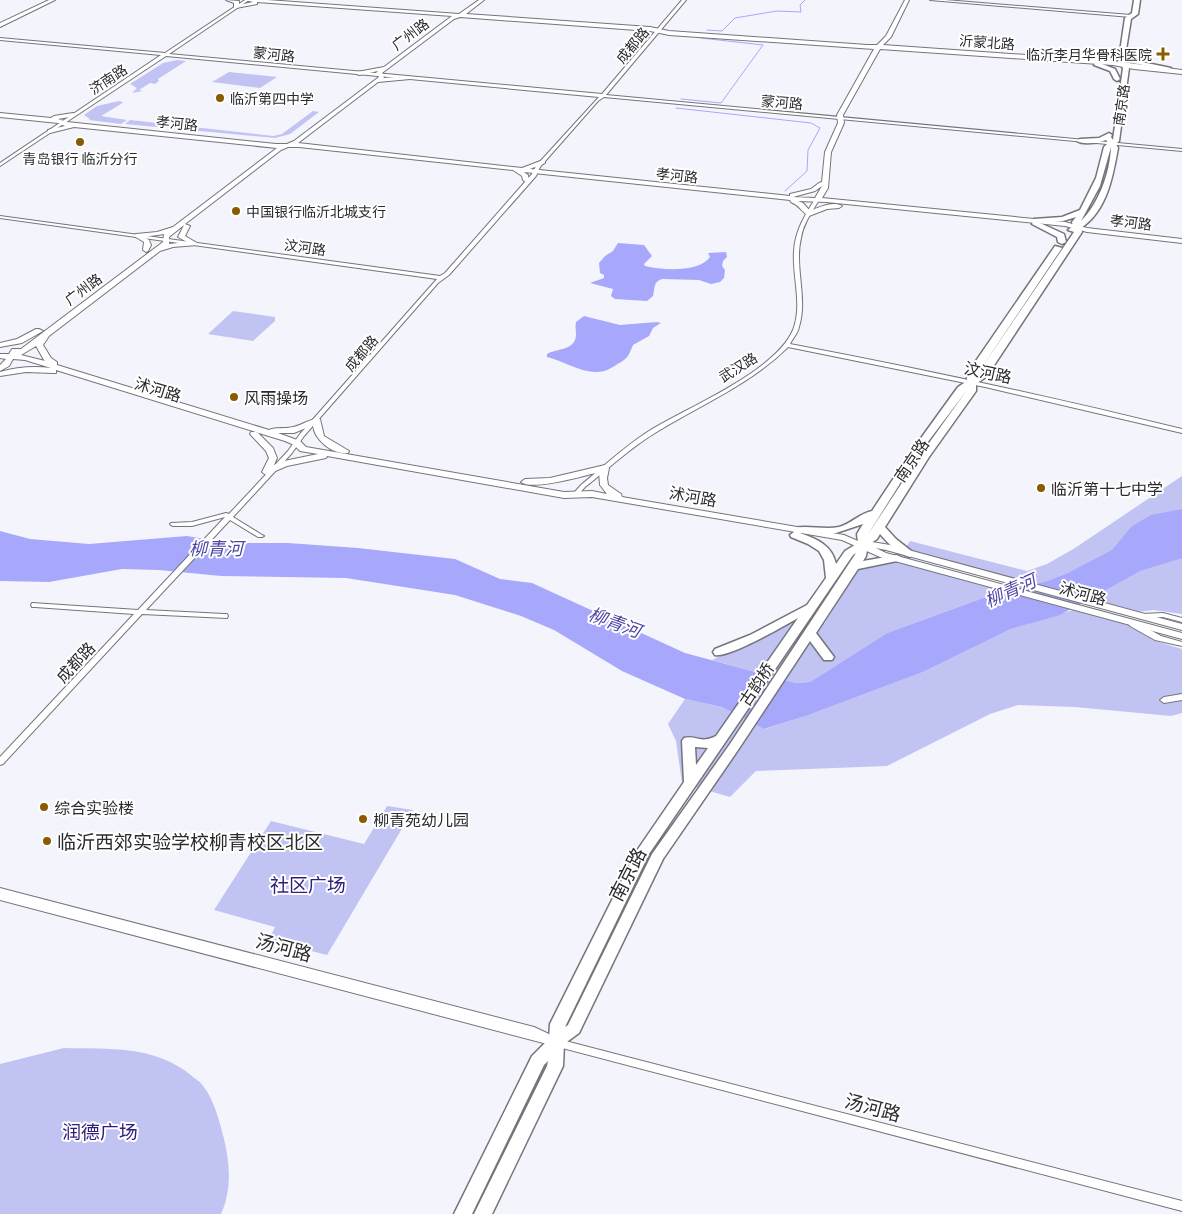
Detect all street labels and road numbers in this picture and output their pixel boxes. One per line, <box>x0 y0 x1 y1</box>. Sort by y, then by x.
street label: 广州路 <box>388 15 432 53</box>
street label: 成都路 <box>612 23 652 67</box>
street label: 沂蒙北路 <box>958 32 1016 52</box>
street label: 蒙河路 <box>252 43 296 65</box>
street label: 济南路 <box>86 60 130 98</box>
street label: 南京路 <box>1110 83 1132 127</box>
street label: 蒙河路 <box>760 92 804 112</box>
street label: 孝河路 <box>155 112 199 134</box>
street label: 孝河路 <box>655 164 699 186</box>
street label: 孝河路 <box>1109 211 1153 233</box>
street label: 汶河路 <box>283 236 327 258</box>
street label: 广州路 <box>61 270 105 308</box>
street label: 成都路 <box>341 332 381 374</box>
street label: 武汉路 <box>716 349 760 385</box>
street label: 汶河路 <box>963 358 1013 386</box>
street label: 沭河路 <box>132 373 184 405</box>
street label: 南京路 <box>890 435 932 485</box>
street label: 沭河路 <box>668 482 718 510</box>
street label: 沭河路 <box>1057 578 1109 608</box>
street label: 成都路 <box>52 638 98 686</box>
street label: 古韵桥 <box>735 659 777 709</box>
street label: 南京路 <box>604 843 650 905</box>
street label: 汤河路 <box>253 929 315 965</box>
street label: 汤河路 <box>842 1089 904 1125</box>

